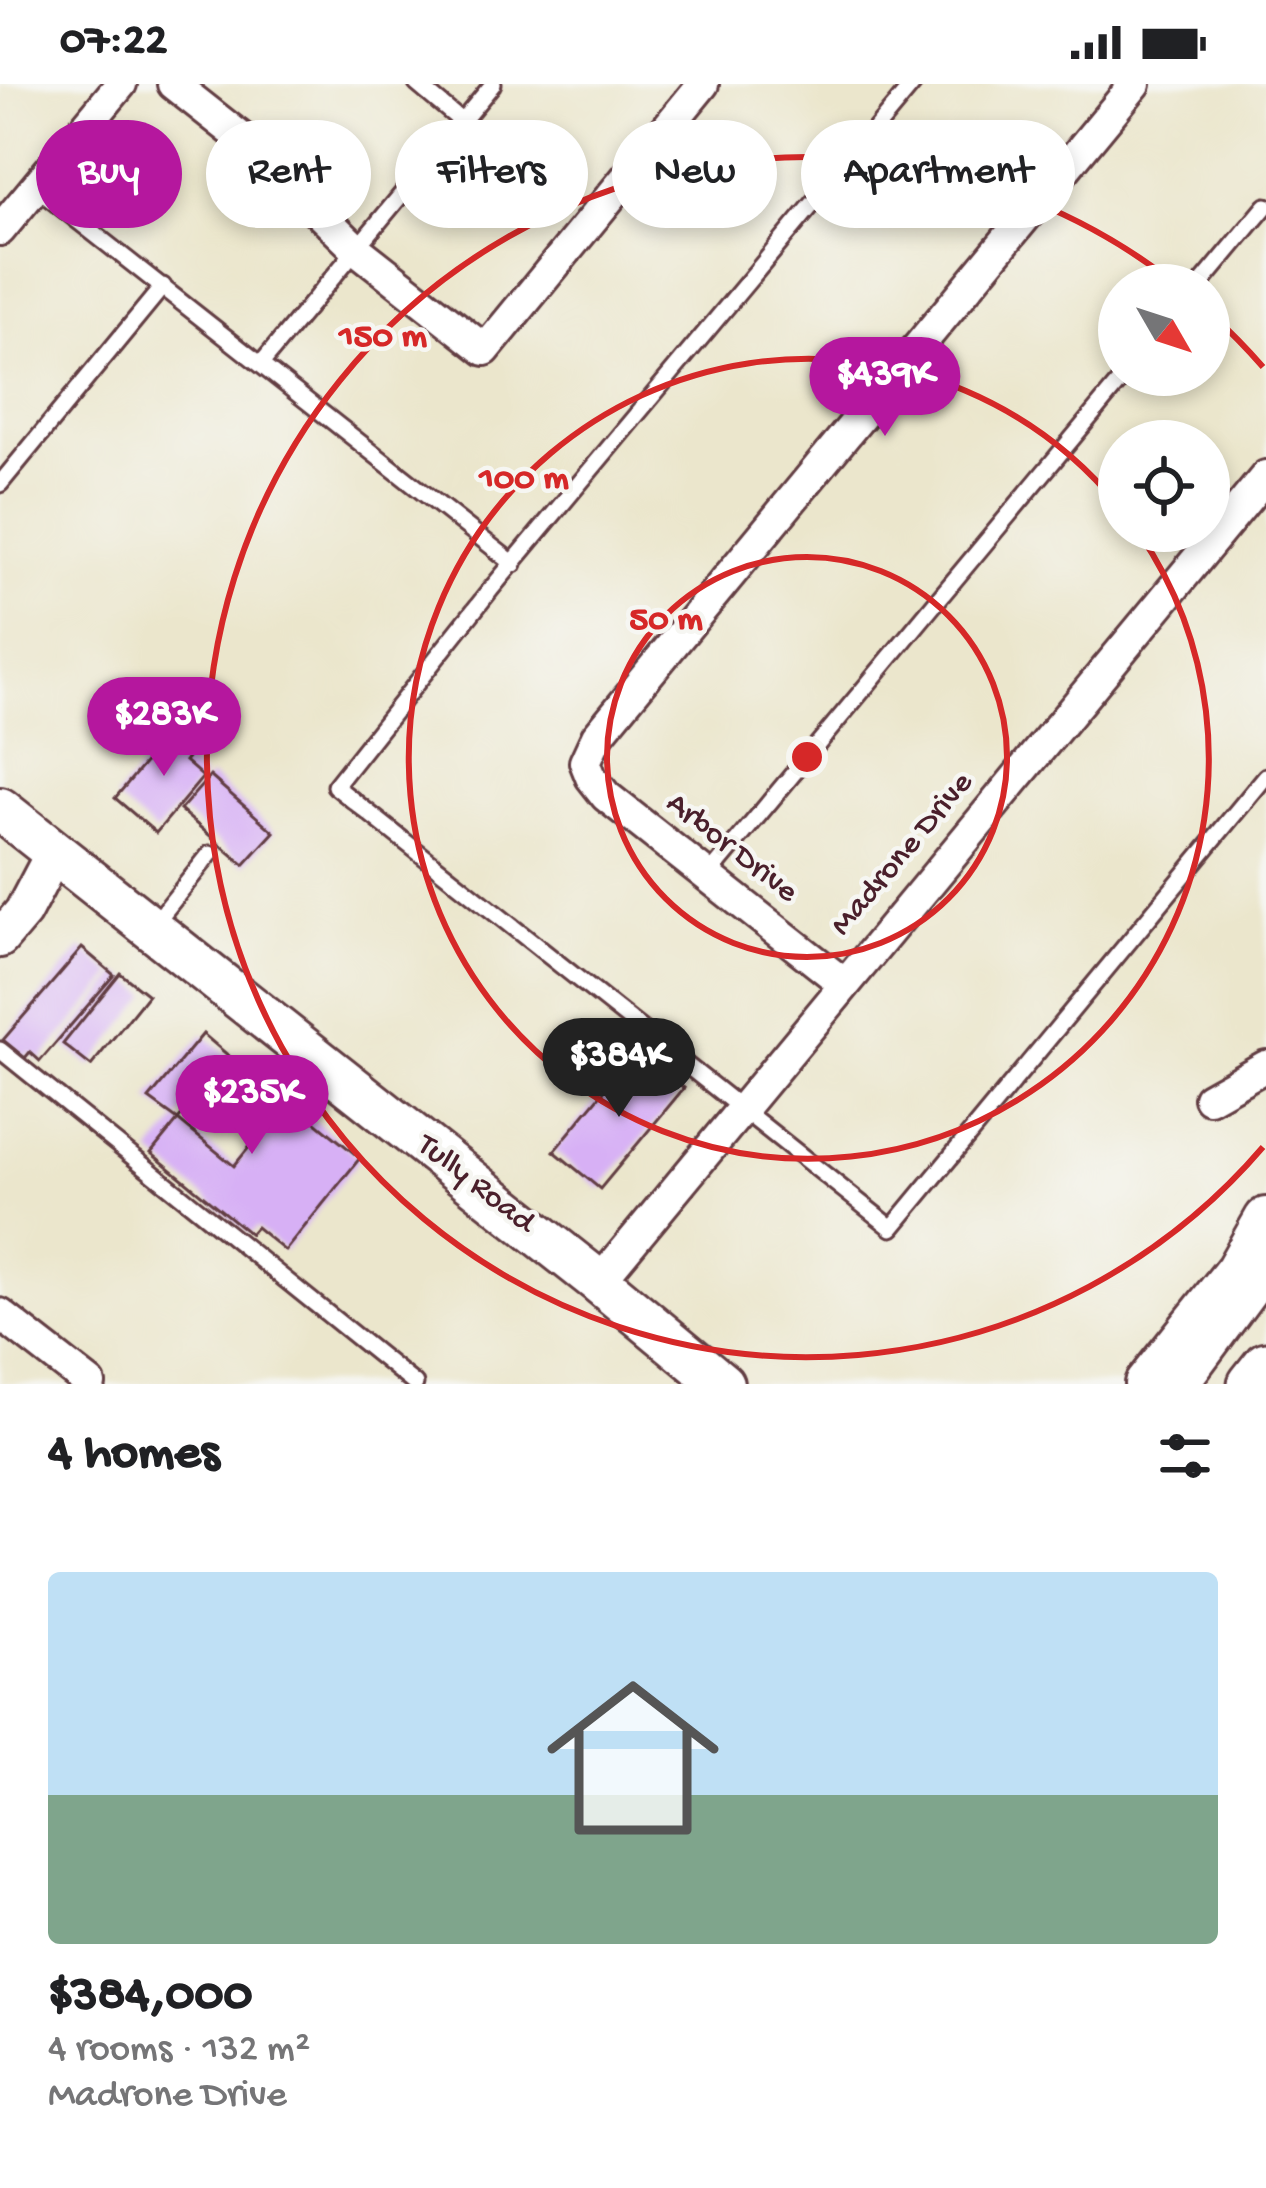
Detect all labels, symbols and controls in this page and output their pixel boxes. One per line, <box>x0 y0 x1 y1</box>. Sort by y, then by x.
text: 07:22 <box>60 16 167 69</box>
chip: Buy <box>36 120 182 228</box>
chip: Rent <box>206 120 371 228</box>
chip: Filters <box>395 120 588 228</box>
chip: New <box>612 120 777 228</box>
chip: Apartment <box>801 120 1075 228</box>
north arrow <box>1098 264 1230 396</box>
map controls <box>1098 264 1230 552</box>
text: 150 m <box>337 317 427 360</box>
pin: $439K <box>801 337 969 439</box>
text: $439K <box>836 353 934 399</box>
button: locate <box>1098 420 1230 552</box>
text: 100 m <box>477 459 569 502</box>
text: 50 m <box>629 600 703 643</box>
pin: $283K <box>80 677 248 779</box>
text: $283K <box>114 693 214 739</box>
centre of rings <box>786 736 828 778</box>
street label: Madrone Drive <box>824 765 983 945</box>
street label: Arbor Drive <box>657 786 805 913</box>
pin: $384K <box>535 1018 703 1120</box>
text: $384K <box>569 1034 669 1080</box>
pin: $235K <box>168 1055 336 1157</box>
text: $235K <box>203 1071 301 1117</box>
street label: Tully Road <box>407 1126 543 1244</box>
icon: filters <box>1152 1423 1218 1489</box>
text: 4 homes <box>48 1426 219 1486</box>
icon: home <box>525 1650 741 1866</box>
text: $384,000 <box>48 1968 252 2028</box>
text: 4 rooms · 132 m² <box>48 2028 310 2074</box>
text: Madrone Drive <box>48 2074 287 2120</box>

